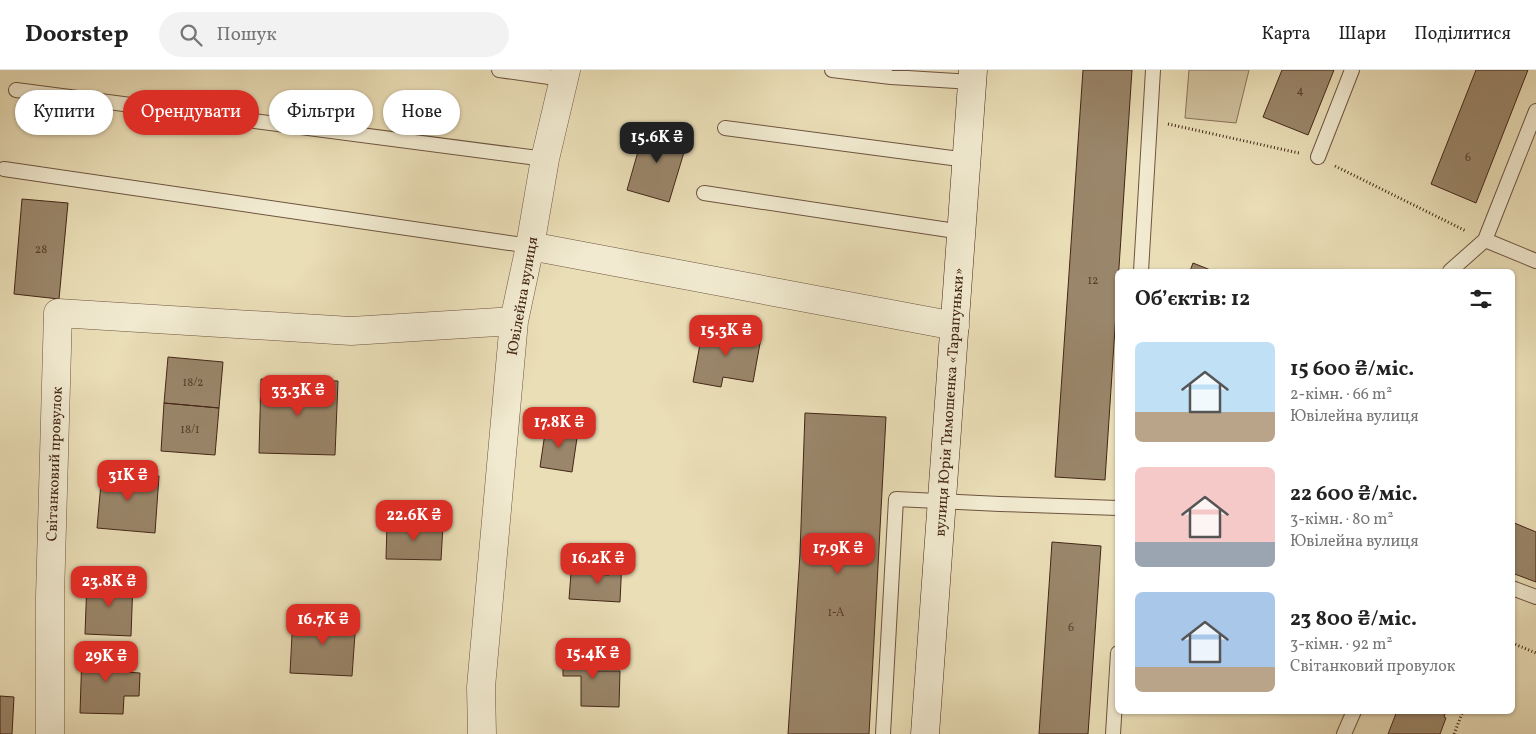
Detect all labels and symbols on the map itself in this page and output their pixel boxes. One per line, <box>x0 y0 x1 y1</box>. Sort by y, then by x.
house number: 4 <box>1296 83 1304 99</box>
pin: 15.6K ₴ <box>611 122 703 164</box>
house number: 6 <box>1465 150 1471 166</box>
street label: Ювілейна вулиця <box>503 235 544 357</box>
house number: 28 <box>35 242 47 258</box>
street label: вулиця Юрія Тимошенка «Тарапуньки» <box>931 267 970 537</box>
house number: 12 <box>1087 273 1099 289</box>
pin: 15.3K ₴ <box>680 314 772 357</box>
pin: 33.3K ₴ <box>252 374 344 417</box>
house number: 18/2 <box>183 375 203 391</box>
street label: Світанковий провулок <box>42 386 69 542</box>
pin: 17.8K ₴ <box>513 406 605 449</box>
house number: 18/1 <box>180 422 200 438</box>
pin: 31K ₴ <box>93 460 163 502</box>
pin: 22.6K ₴ <box>368 500 460 542</box>
pin: 17.9K ₴ <box>792 532 884 575</box>
pin: 16.2K ₴ <box>552 542 644 585</box>
pin: 23.8K ₴ <box>63 566 155 608</box>
pin: 16.7K ₴ <box>277 604 369 646</box>
house number: 1-А <box>827 605 845 621</box>
house number: 6 <box>1068 620 1074 636</box>
pin: 15.4K ₴ <box>547 638 639 680</box>
pin: 29K ₴ <box>71 640 141 683</box>

